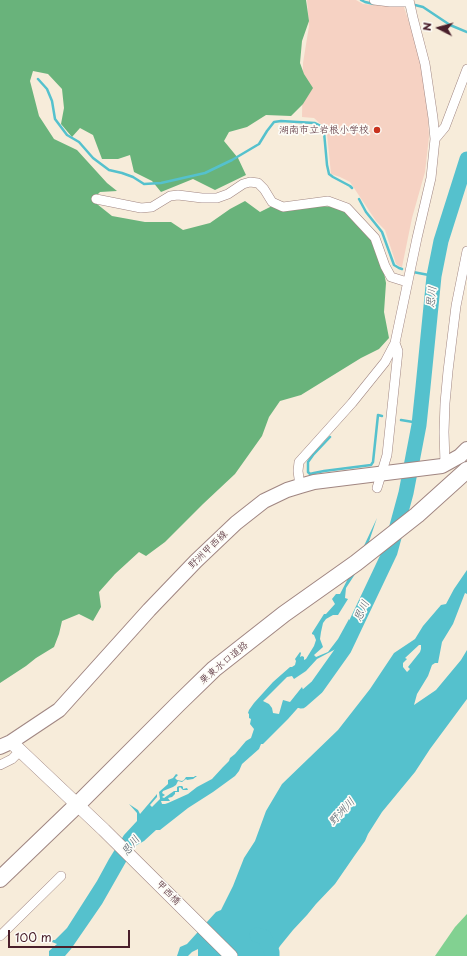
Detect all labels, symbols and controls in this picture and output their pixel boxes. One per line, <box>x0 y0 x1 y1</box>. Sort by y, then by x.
north arrow <box>419 8 459 48</box>
text: N <box>418 21 435 32</box>
place label: 湖南市立岩根小学校 <box>279 124 369 136</box>
marker: 湖南市立岩根小学校 <box>372 125 382 135</box>
water label: 思川 <box>424 285 440 309</box>
street label: 野洲甲西線 <box>186 528 230 572</box>
water label: 思川 <box>351 598 373 624</box>
street label: 栗東水口道路 <box>197 639 251 687</box>
water label: 野洲川 <box>326 795 358 829</box>
water label: 思川 <box>119 833 143 859</box>
street label: 甲西橋 <box>153 878 183 908</box>
scale bar <box>10 922 132 948</box>
text: 100 m <box>15 928 52 946</box>

